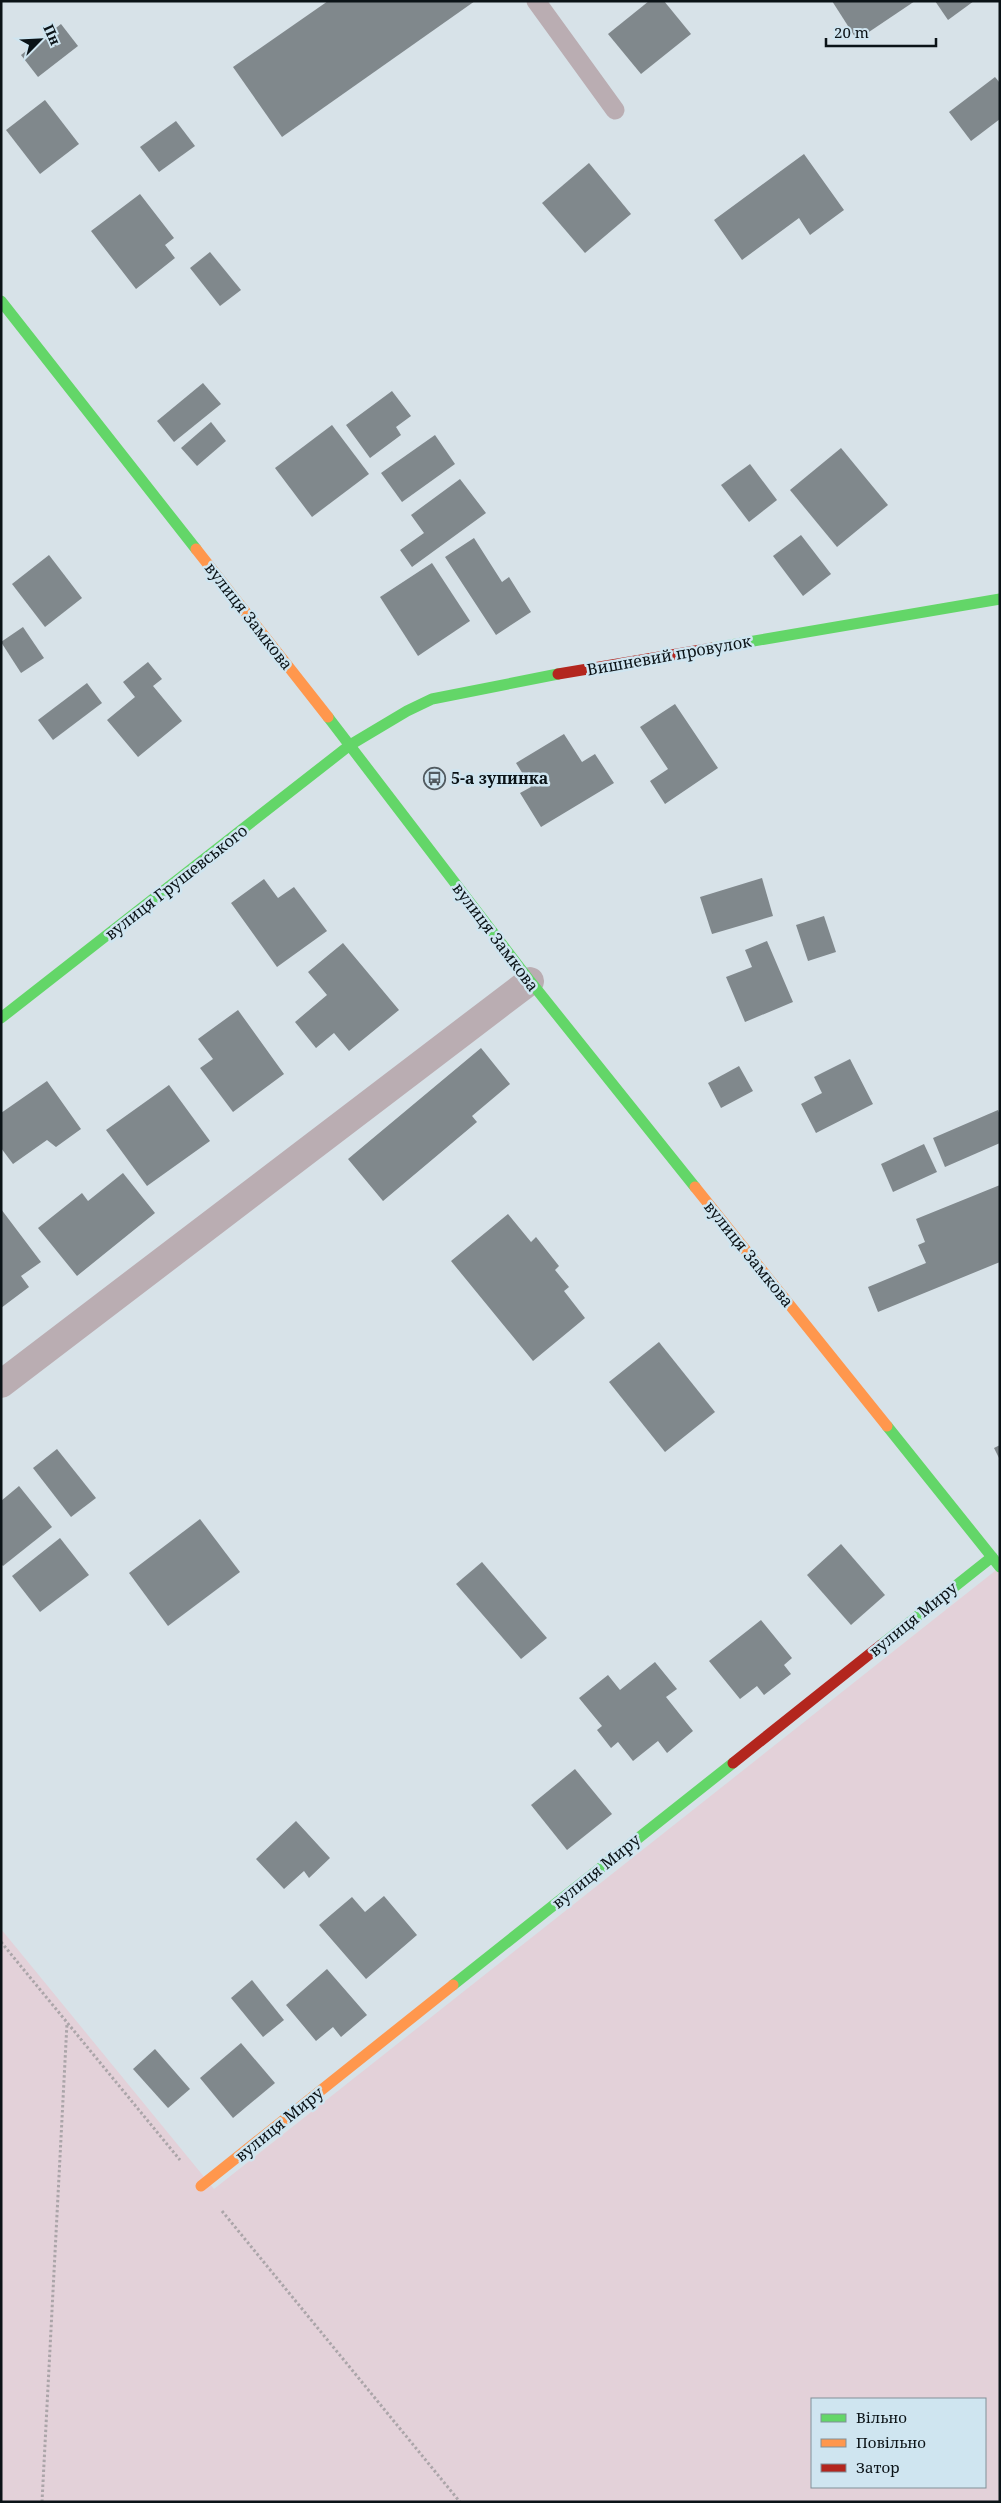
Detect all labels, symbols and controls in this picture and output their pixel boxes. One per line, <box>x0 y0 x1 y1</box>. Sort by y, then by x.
north arrow <box>15 15 65 65</box>
scale bar <box>826 15 936 47</box>
text: Пн <box>39 21 65 48</box>
text: 20 m <box>834 22 869 42</box>
street label: вулиця Замкова <box>200 558 298 674</box>
street label: Вишневий провулок <box>585 630 754 680</box>
bus stop icon: 5-а зупинка <box>423 766 447 790</box>
place label: 5-а зупинка <box>451 767 548 789</box>
street label: вулиця Грушевського <box>100 819 252 945</box>
street label: вулиця Замкова <box>448 878 544 996</box>
street label: вулиця Замкова <box>699 1196 799 1312</box>
street label: вулиця Миру <box>864 1576 962 1661</box>
street label: вулиця Миру <box>547 1828 645 1913</box>
street label: вулиця Миру <box>230 2081 328 2166</box>
legend <box>811 2398 986 2488</box>
text: Вільно <box>856 2407 907 2427</box>
text: Повільно <box>856 2432 926 2452</box>
text: Затор <box>856 2457 900 2477</box>

